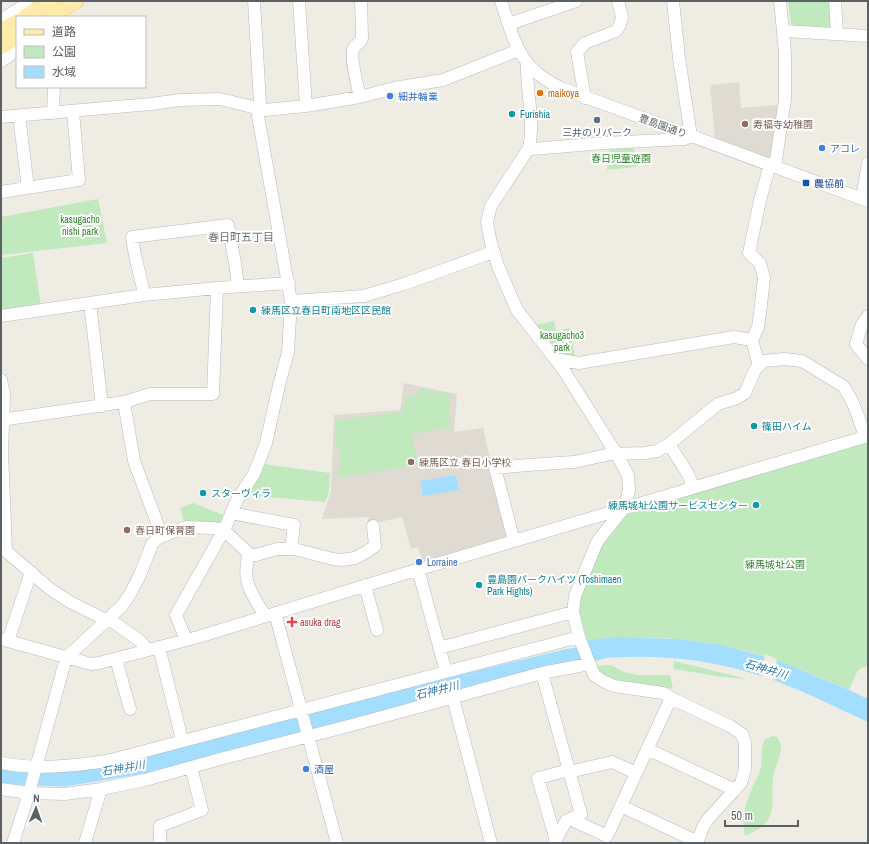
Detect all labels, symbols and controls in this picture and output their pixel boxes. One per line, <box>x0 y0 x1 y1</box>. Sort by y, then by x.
legend <box>16 16 146 88</box>
text: 道路 <box>52 24 76 40</box>
text: 公園 <box>52 44 76 60</box>
text: 水域 <box>52 64 76 80</box>
place label: maikoya <box>548 87 579 100</box>
marker: maikoya <box>535 88 545 98</box>
place label: 細井輪業 <box>398 90 438 103</box>
marker: 細井輪業 <box>385 91 395 101</box>
place label: Furishia <box>520 108 551 121</box>
marker: Furishia <box>507 109 517 119</box>
street label: 豊島園通り <box>637 111 689 141</box>
marker: 三井のリパーク <box>592 115 602 125</box>
place label: 寿福寺幼稚園 <box>753 118 813 131</box>
marker: 寿福寺幼稚園 <box>740 119 750 129</box>
place label: 三井のリパーク <box>562 126 632 139</box>
place label: アコレ <box>830 142 860 155</box>
marker: アコレ <box>817 143 827 153</box>
park label: 春日児童遊園 <box>591 152 651 165</box>
place label: 農協前 <box>814 177 844 190</box>
marker: 農協前 <box>801 178 811 188</box>
park label: kasugacho nishi park <box>60 213 100 238</box>
district label: 春日町五丁目 <box>208 230 274 244</box>
place label: 練馬区立春日町南地区区民館 <box>261 304 391 317</box>
marker: 練馬区立春日町南地区区民館 <box>248 305 258 315</box>
park label: kasugacho3 park <box>540 329 585 354</box>
place label: 篠田ハイム <box>762 420 812 433</box>
marker: 篠田ハイム <box>749 421 759 431</box>
place label: 練馬区立 春日小学校 <box>419 456 511 469</box>
marker: 練馬区立 春日小学校 <box>406 457 416 467</box>
place label: スターヴィラ <box>211 487 271 500</box>
marker: スターヴィラ <box>198 488 208 498</box>
place label: 練馬城址公園サービスセンター <box>608 499 748 512</box>
marker: 練馬城址公園サービスセンター <box>751 500 761 510</box>
place label: 春日町保育園 <box>135 524 195 537</box>
marker: 春日町保育園 <box>122 525 132 535</box>
place label: Lorraine <box>427 556 458 569</box>
marker: Lorraine <box>414 557 424 567</box>
park label: 練馬城址公園 <box>745 558 805 571</box>
place label: 豊島園パークハイツ (Toshimaen Park Hights) <box>487 573 621 598</box>
marker: 豊島園パークハイツ (Toshimaen Park Hights) <box>474 580 484 590</box>
place label: asuka drag <box>300 616 341 629</box>
marker: asuka drag <box>287 617 297 627</box>
water label: 石神井川 <box>743 656 790 682</box>
water label: 石神井川 <box>414 678 461 702</box>
water label: 石神井川 <box>100 757 147 779</box>
place label: 酒屋 <box>314 763 334 776</box>
marker: 酒屋 <box>301 764 311 774</box>
north arrow <box>16 788 56 828</box>
text: N <box>33 791 40 805</box>
scale bar <box>725 802 798 828</box>
text: 50 m <box>731 808 753 824</box>

